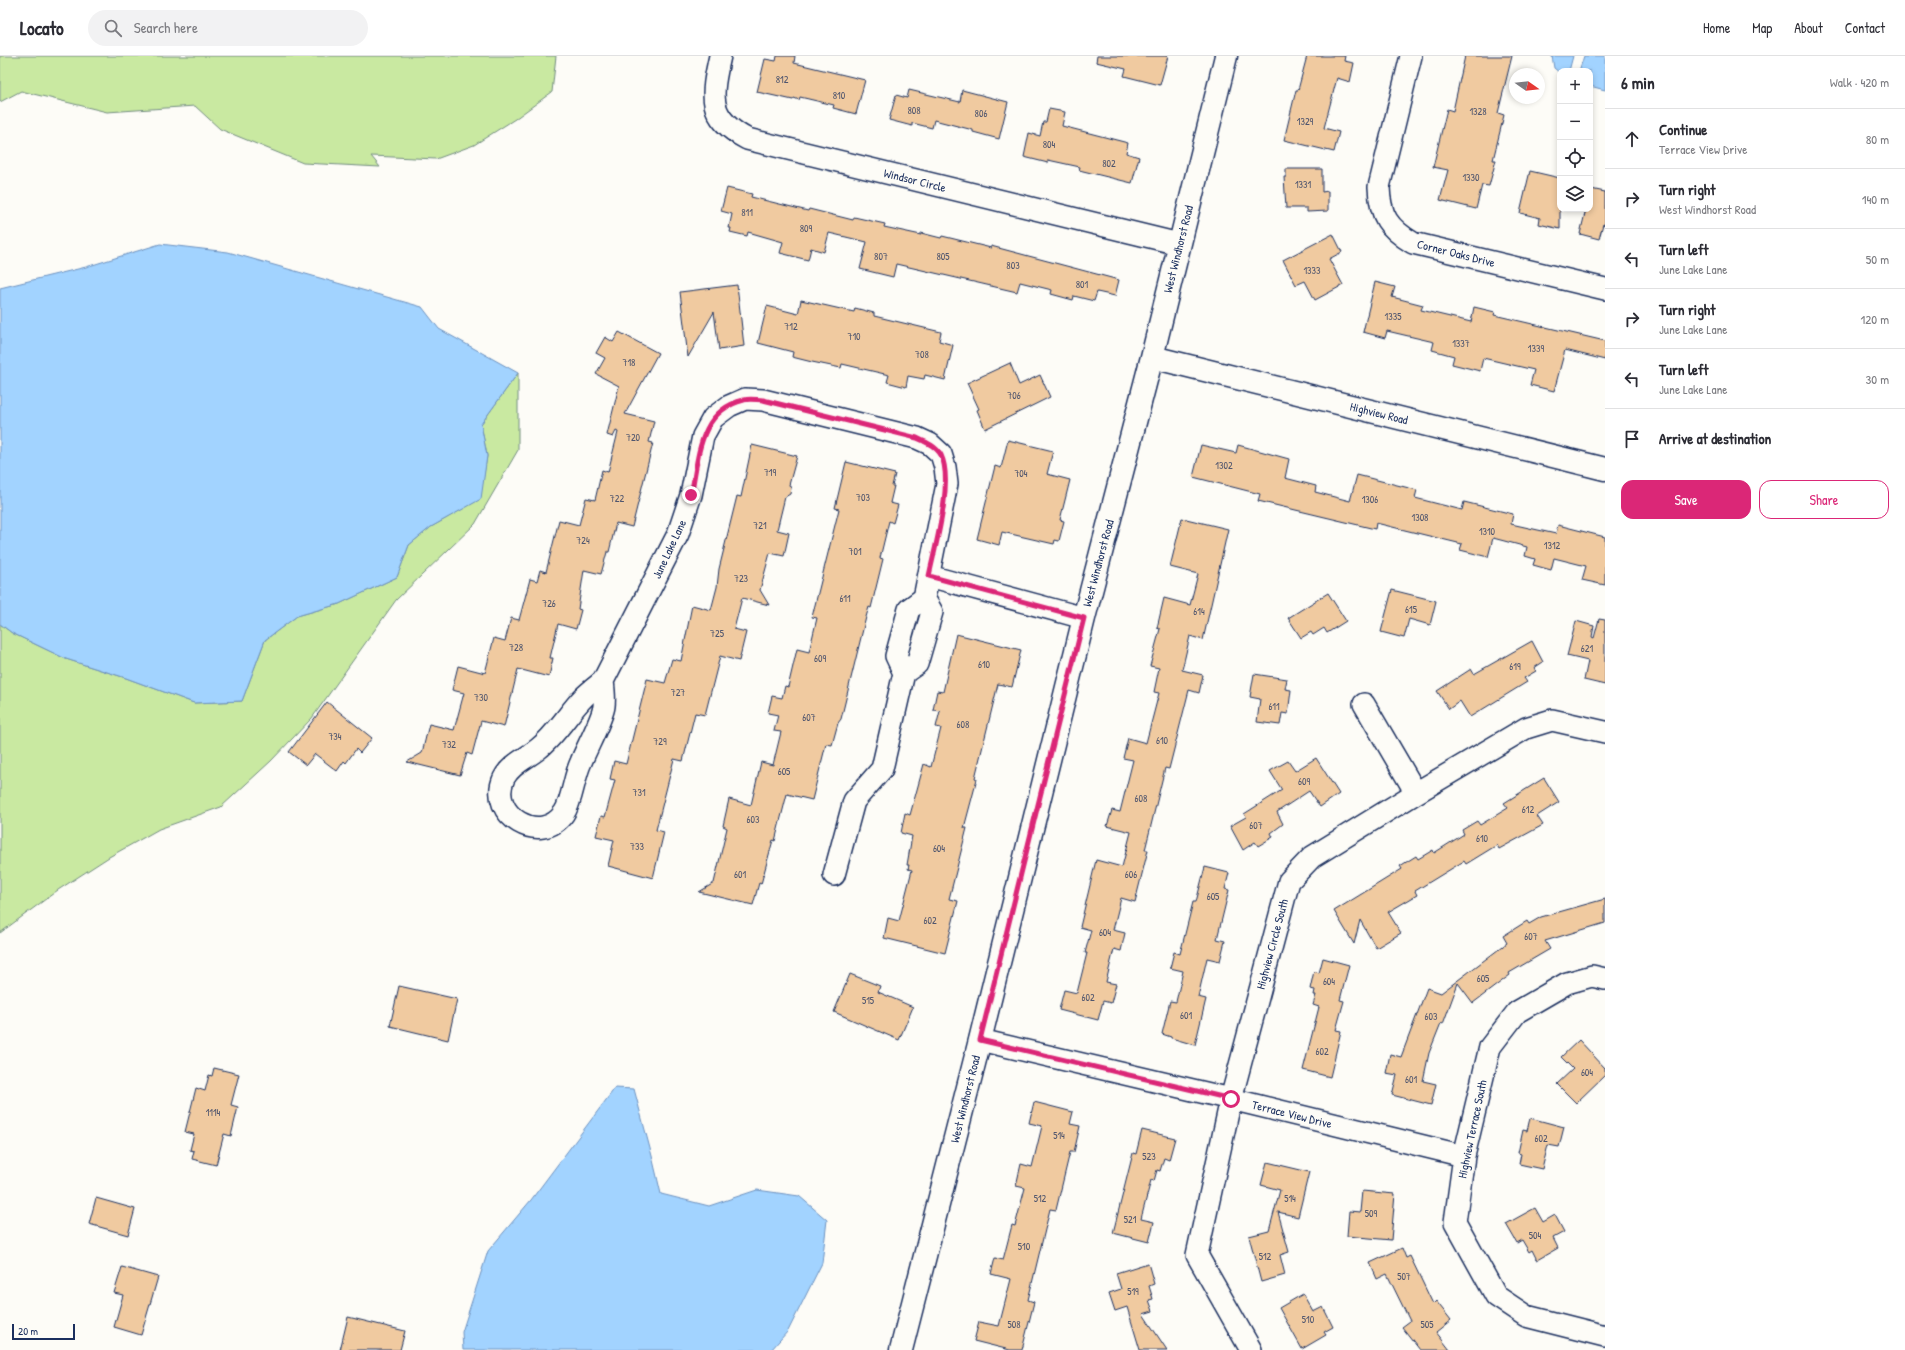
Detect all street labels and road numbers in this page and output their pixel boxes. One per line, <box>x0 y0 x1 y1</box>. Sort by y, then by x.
street label: Windsor Circle <box>882 164 948 196</box>
street label: West Windhorst Road <box>1159 203 1197 294</box>
street label: Corner Oaks Drive <box>1415 235 1497 271</box>
street label: Highview Road <box>1348 398 1410 428</box>
street label: June Lake Lane <box>648 517 690 581</box>
street label: West Windhorst Road <box>1078 517 1118 608</box>
street label: Highview Circle South <box>1252 897 1292 991</box>
street label: West Windhorst Road <box>946 1053 984 1144</box>
street label: Highview Terrace South <box>1453 1078 1491 1180</box>
street label: Terrace View Drive <box>1250 1096 1334 1132</box>

